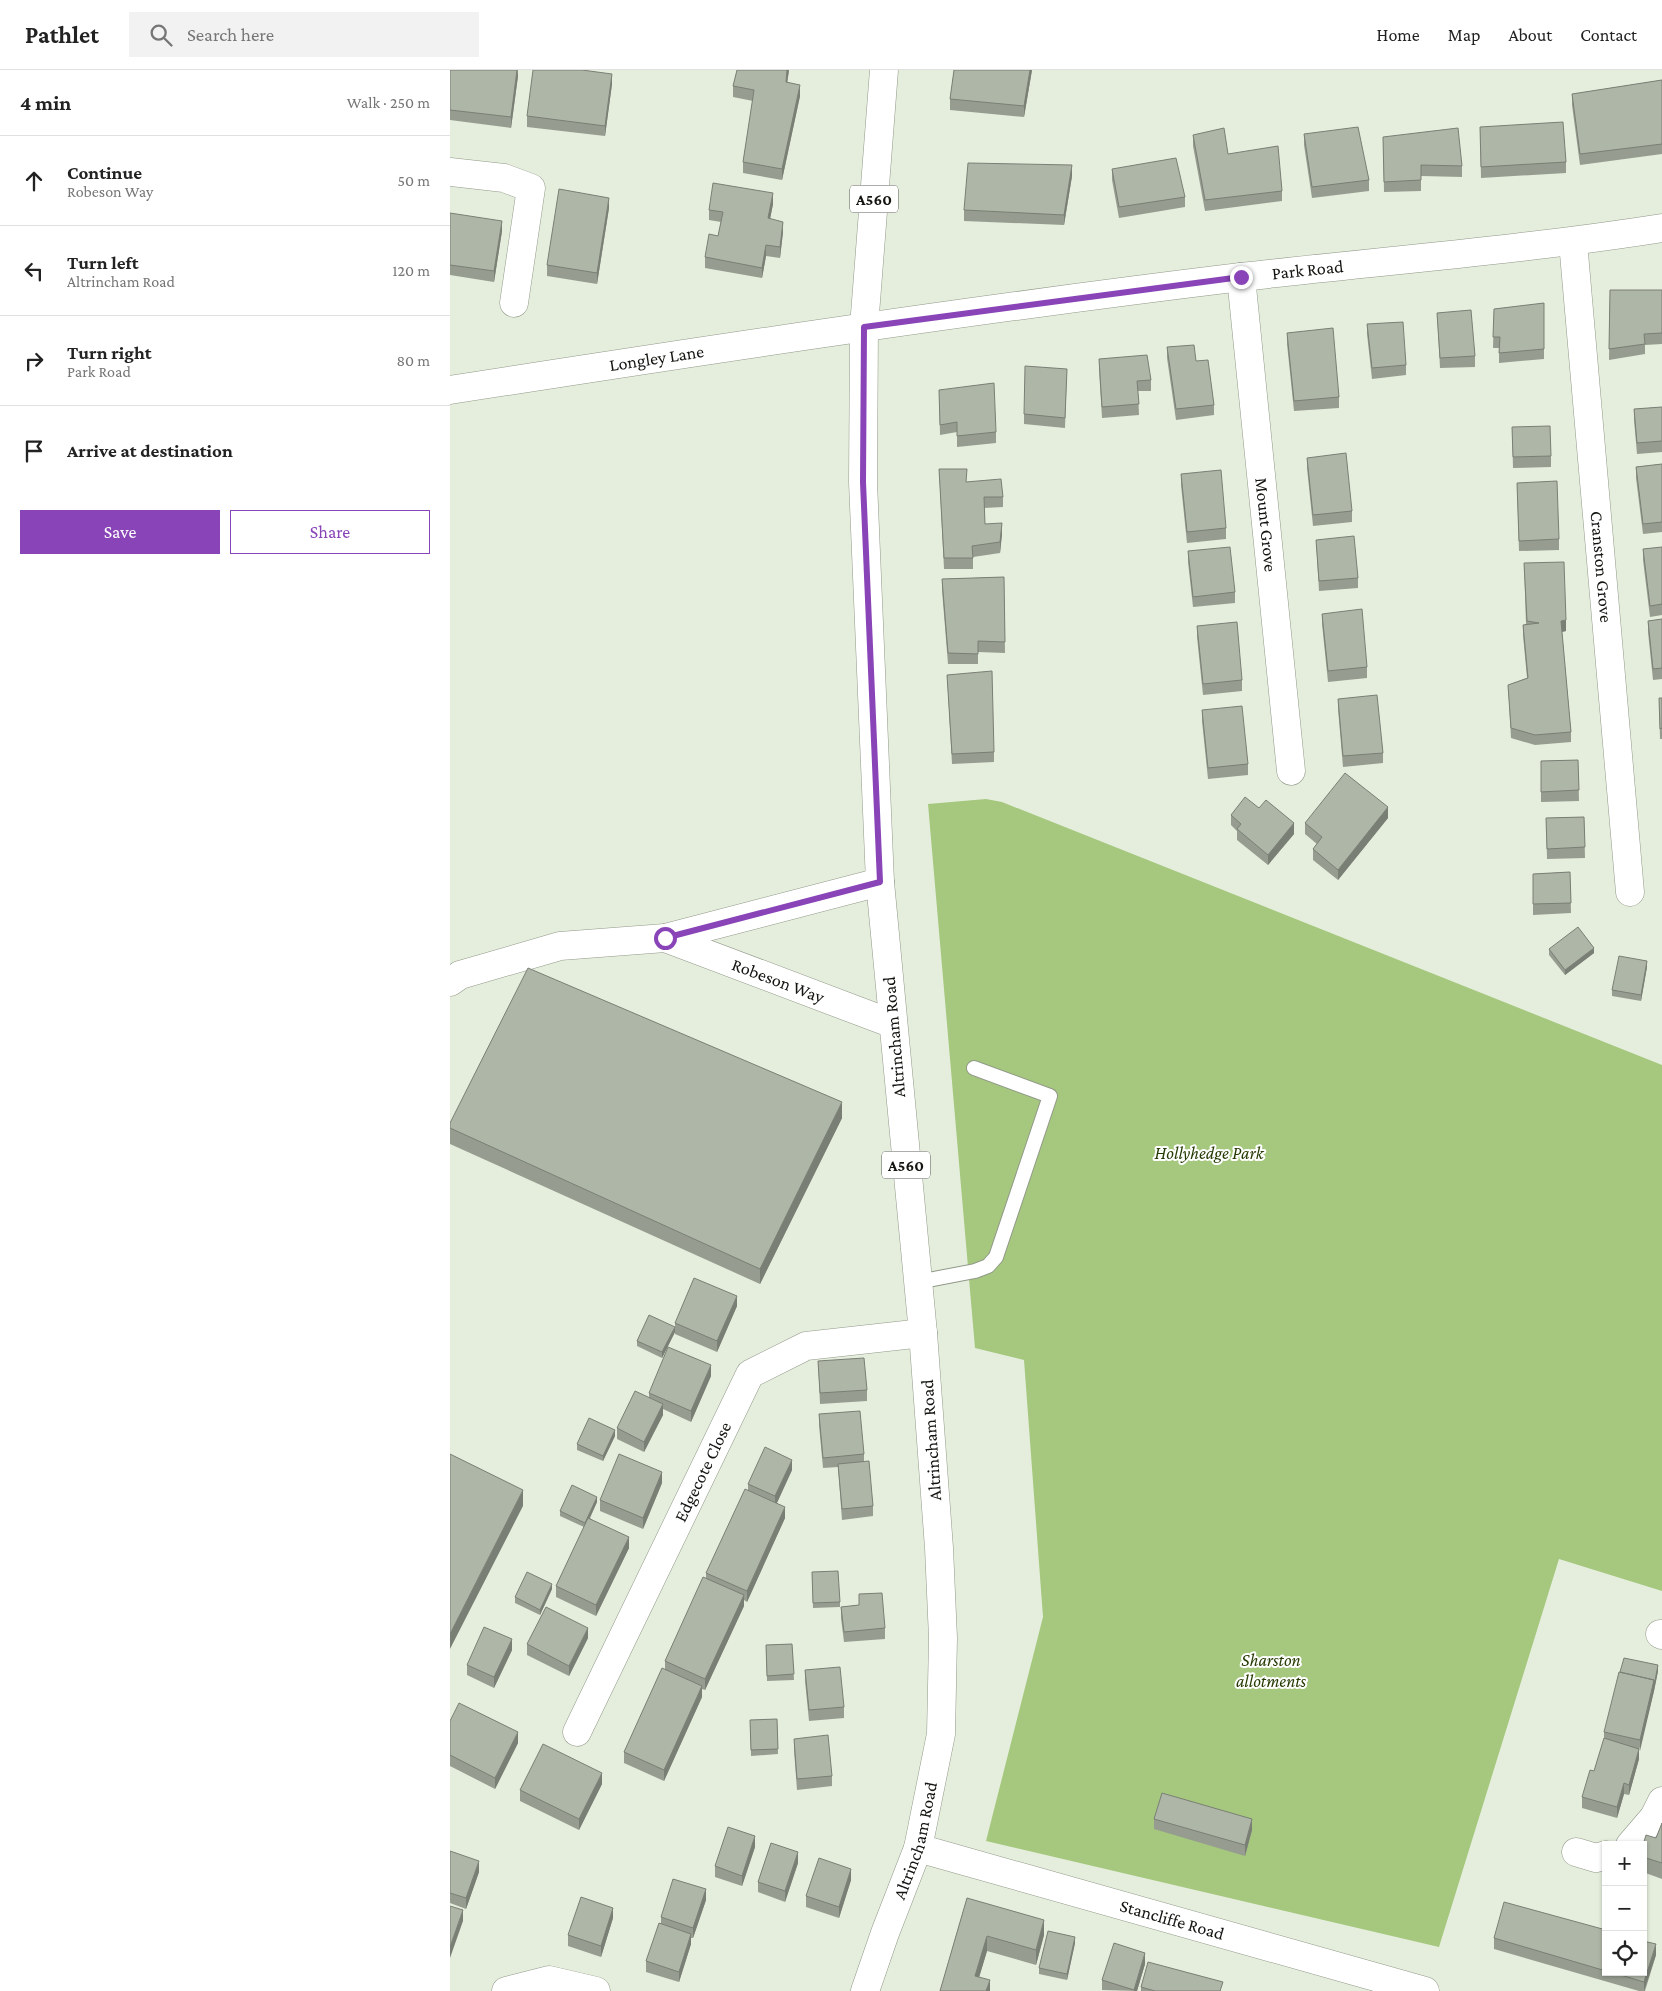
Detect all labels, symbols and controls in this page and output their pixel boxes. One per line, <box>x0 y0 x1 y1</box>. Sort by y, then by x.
search box <box>129 12 479 57</box>
text: Pathlet <box>25 21 99 48</box>
icon: search <box>147 21 175 49</box>
text: Search here <box>187 24 274 45</box>
text: Home <box>1377 25 1420 45</box>
text: Map <box>1448 25 1480 45</box>
text: About <box>1508 25 1552 45</box>
text: Contact <box>1580 25 1637 45</box>
text: 4 min <box>20 91 71 115</box>
text: Walk · 250 m <box>347 94 430 111</box>
text: Continue <box>67 162 142 183</box>
icon: ahead <box>20 167 48 195</box>
text: 50 m <box>398 172 430 189</box>
text: Robeson Way <box>67 183 153 200</box>
road number: A560 <box>850 186 898 212</box>
text: Turn left <box>67 252 139 273</box>
street label: Park Road <box>1271 256 1345 284</box>
icon: left <box>20 257 48 285</box>
text: 120 m <box>392 262 430 279</box>
route end <box>1230 266 1253 289</box>
text: Altrincham Road <box>67 273 175 290</box>
street label: Longley Lane <box>608 341 705 375</box>
text: Turn right <box>67 342 152 363</box>
icon: right <box>20 347 48 375</box>
text: 80 m <box>396 352 430 369</box>
text: Park Road <box>67 363 131 380</box>
icon: arrive <box>20 437 48 465</box>
text: Arrive at destination <box>67 440 233 461</box>
street label: Mount Grove <box>1251 477 1281 573</box>
button: Save <box>20 510 220 554</box>
button: Share <box>230 510 430 554</box>
street label: Cranston Grove <box>1587 510 1616 623</box>
route start <box>654 927 677 950</box>
street label: Robeson Way <box>729 954 828 1007</box>
street label: Altrincham Road <box>879 975 909 1098</box>
park label: Hollyhedge Park <box>1155 1143 1265 1163</box>
road number: A560 <box>882 1152 930 1178</box>
street label: Altrincham Road <box>917 1378 945 1501</box>
street label: Edgecote Close <box>670 1418 735 1525</box>
park label: Sharston allotments <box>1236 1650 1307 1691</box>
street label: Altrincham Road <box>889 1780 941 1902</box>
map controls <box>1602 1841 1647 1976</box>
button: + <box>1602 1841 1647 1886</box>
button: − <box>1602 1886 1647 1931</box>
street label: Stancliffe Road <box>1118 1895 1227 1944</box>
button: locate <box>1602 1931 1647 1976</box>

